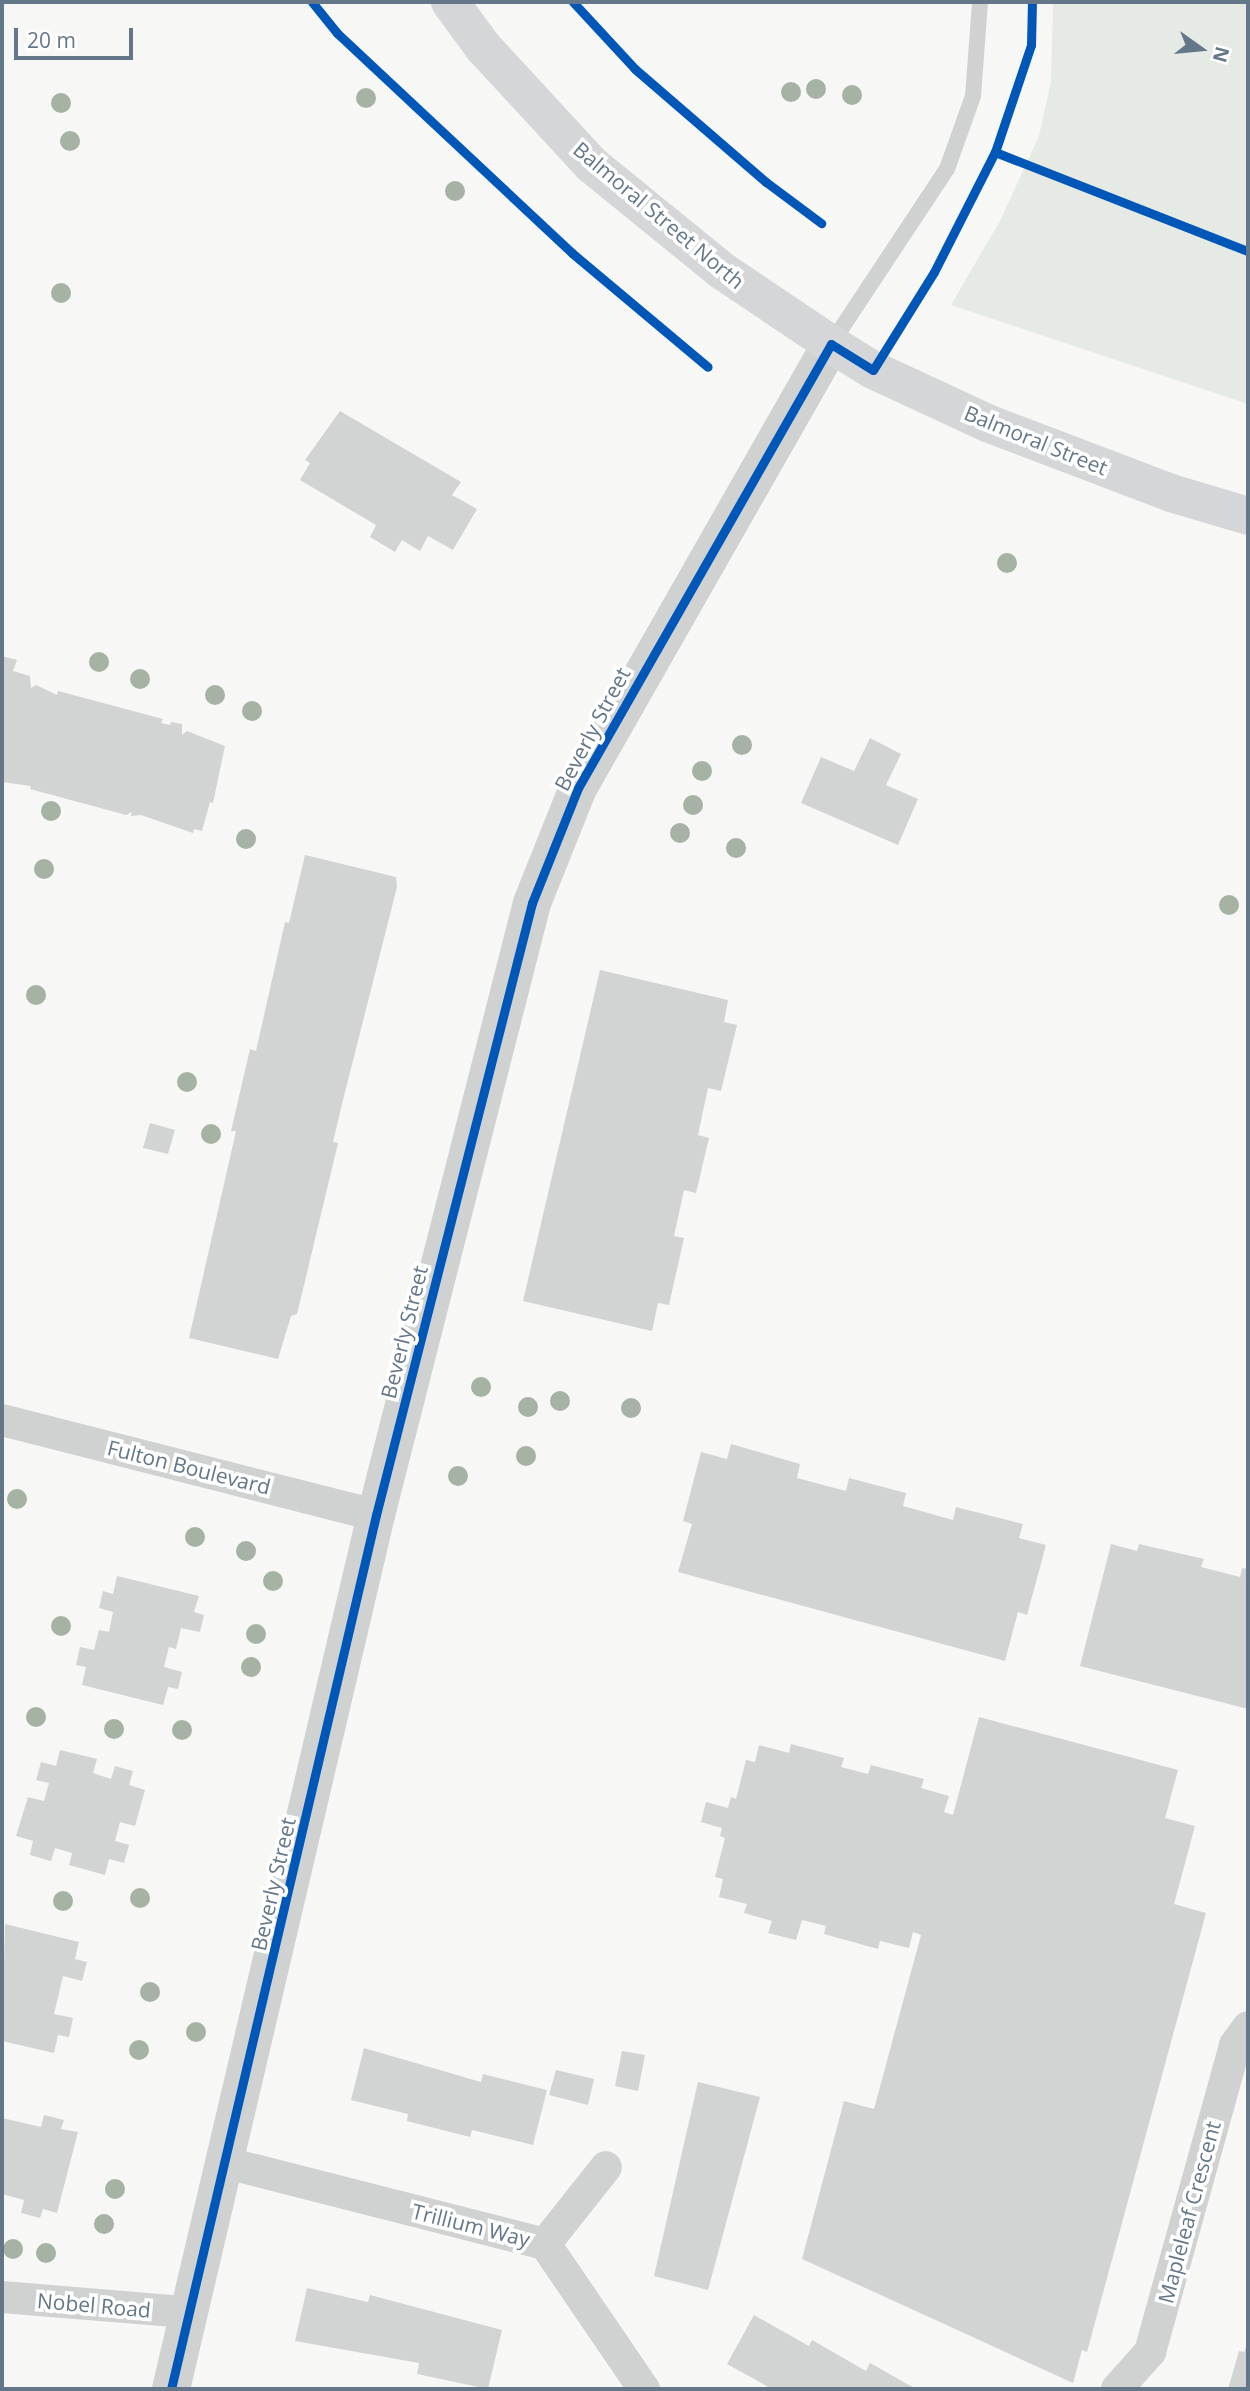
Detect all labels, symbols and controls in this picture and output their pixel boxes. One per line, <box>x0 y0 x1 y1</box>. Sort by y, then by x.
scale bar <box>18 14 136 58</box>
north arrow <box>1166 14 1236 84</box>
text: 20 m <box>27 26 76 54</box>
text: N <box>1207 44 1236 65</box>
street label: Balmoral Street North <box>569 136 749 294</box>
street label: Balmoral Street <box>961 400 1111 480</box>
street label: Beverly Street <box>549 663 635 795</box>
street label: Beverly Street <box>375 1263 433 1401</box>
street label: Fulton Boulevard <box>105 1435 273 1499</box>
street label: Beverly Street <box>245 1815 301 1953</box>
street label: Mapleleaf Crescent <box>1153 2118 1225 2306</box>
street label: Trillium Way <box>409 2198 533 2252</box>
street label: Nobel Road <box>36 2287 152 2323</box>

